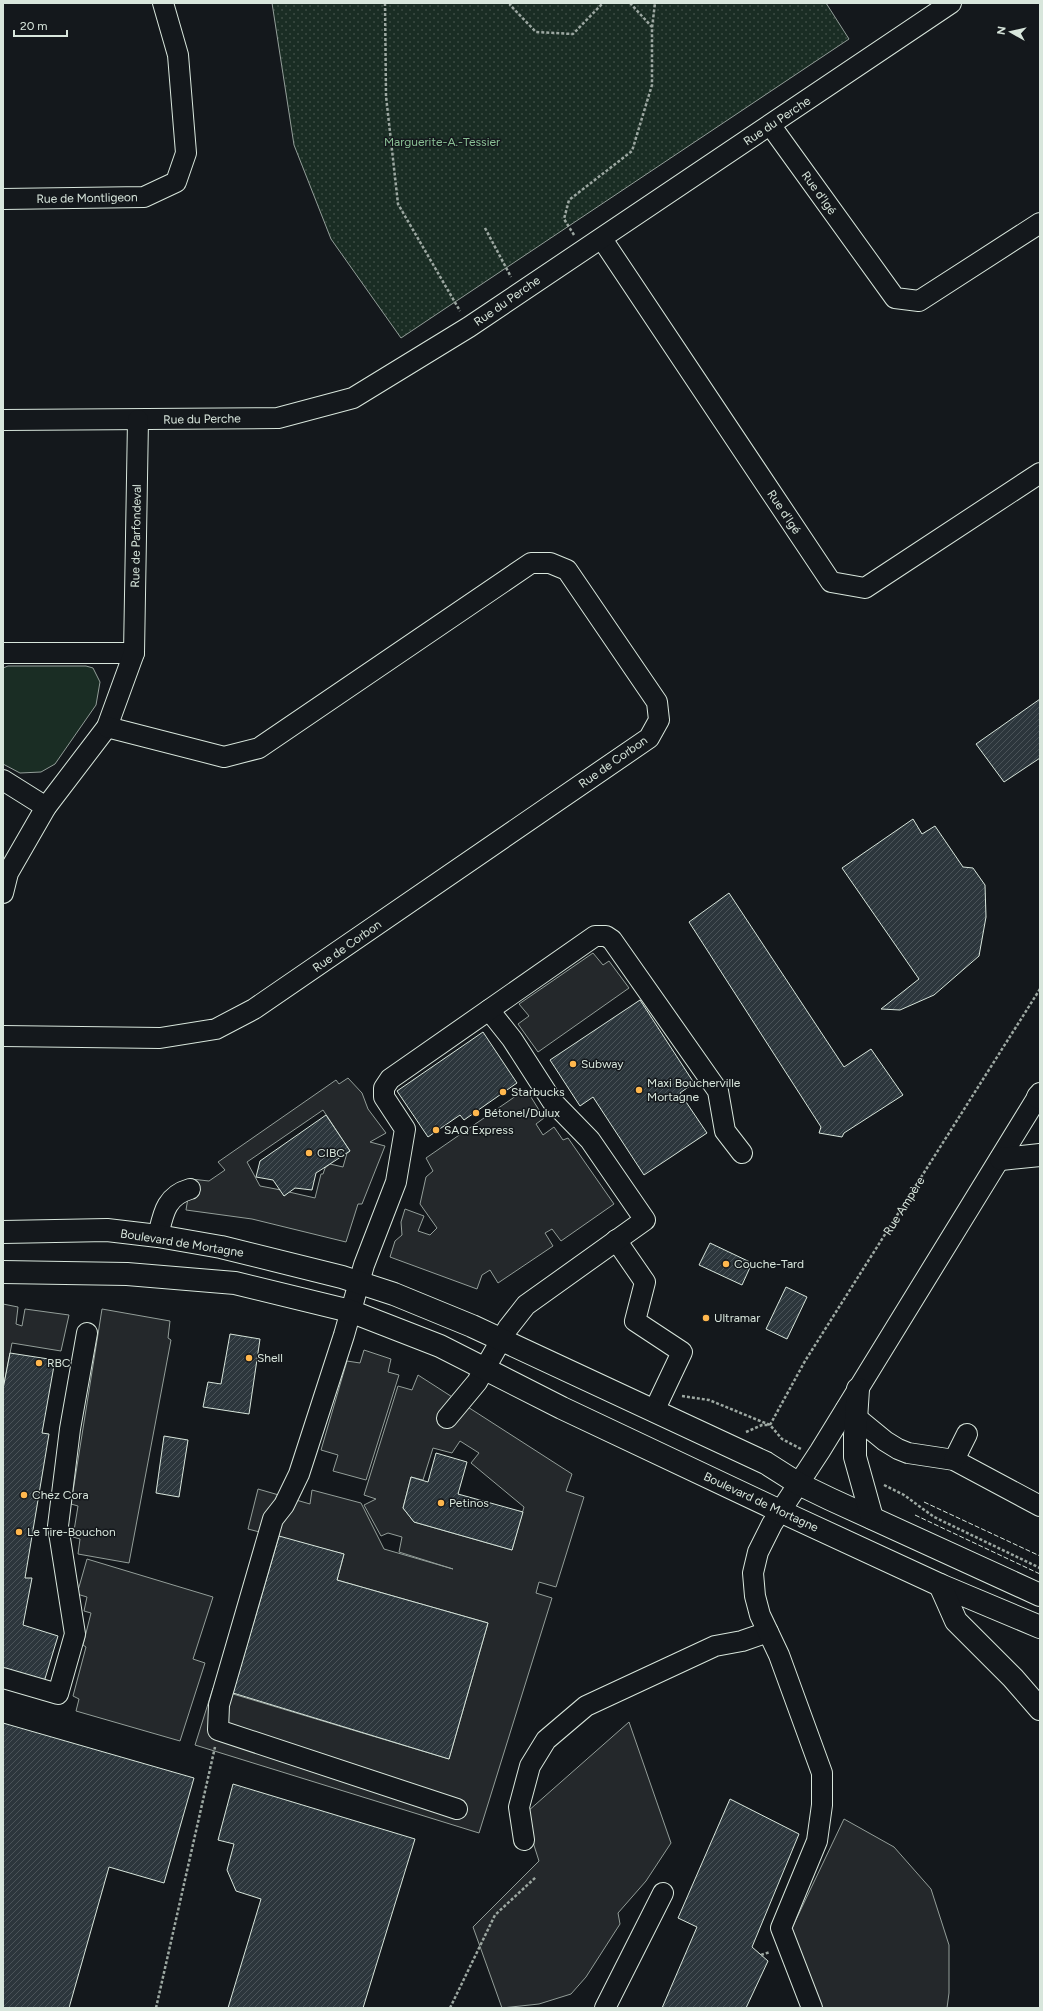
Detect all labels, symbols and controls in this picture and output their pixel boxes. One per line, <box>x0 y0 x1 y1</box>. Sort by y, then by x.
scale bar <box>14 12 67 38</box>
north arrow <box>991 12 1031 52</box>
text: 20 m <box>20 19 48 33</box>
text: N <box>995 26 1009 36</box>
street label: Rue du Perche <box>741 93 813 148</box>
park label: Marguerite-A.-Tessier <box>384 135 500 149</box>
street label: Rue d'Igé <box>799 169 840 218</box>
street label: Rue de Montligeon <box>36 190 138 206</box>
street label: Rue du Perche <box>471 273 543 329</box>
street label: Rue du Perche <box>163 411 241 427</box>
street label: Rue de Parfondeval <box>128 484 144 588</box>
street label: Rue d'Igé <box>764 487 804 537</box>
street label: Rue de Corbon <box>576 733 650 791</box>
street label: Rue de Corbon <box>310 917 384 975</box>
place label: Subway <box>581 1057 624 1071</box>
marker: Subway <box>568 1059 578 1069</box>
place label: Maxi Boucherville Mortagne <box>647 1076 741 1104</box>
place label: Starbucks <box>511 1085 565 1099</box>
marker: Maxi Boucherville Mortagne <box>634 1085 644 1095</box>
marker: Starbucks <box>498 1087 508 1097</box>
place label: Bétonel/Dulux <box>484 1106 560 1120</box>
marker: Bétonel/Dulux <box>471 1108 481 1118</box>
place label: SAQ Express <box>444 1123 514 1137</box>
marker: SAQ Express <box>431 1125 441 1135</box>
place label: CIBC <box>317 1146 345 1160</box>
marker: CIBC <box>304 1148 314 1158</box>
street label: Rue Ampère <box>880 1174 928 1238</box>
street label: Boulevard de Mortagne <box>119 1226 245 1260</box>
place label: Couche-Tard <box>734 1257 804 1271</box>
marker: Couche-Tard <box>721 1259 731 1269</box>
place label: Ultramar <box>714 1311 760 1325</box>
marker: Ultramar <box>701 1313 711 1323</box>
place label: Shell <box>257 1351 283 1365</box>
marker: Shell <box>244 1353 254 1363</box>
place label: RBC <box>47 1356 71 1370</box>
marker: RBC <box>34 1358 44 1368</box>
street label: Boulevard de Mortagne <box>701 1469 821 1535</box>
place label: Chez Cora <box>32 1488 89 1502</box>
marker: Chez Cora <box>19 1490 29 1500</box>
place label: Petinos <box>449 1496 489 1510</box>
marker: Petinos <box>436 1498 446 1508</box>
place label: Le Tire-Bouchon <box>27 1525 116 1539</box>
marker: Le Tire-Bouchon <box>14 1527 24 1537</box>

